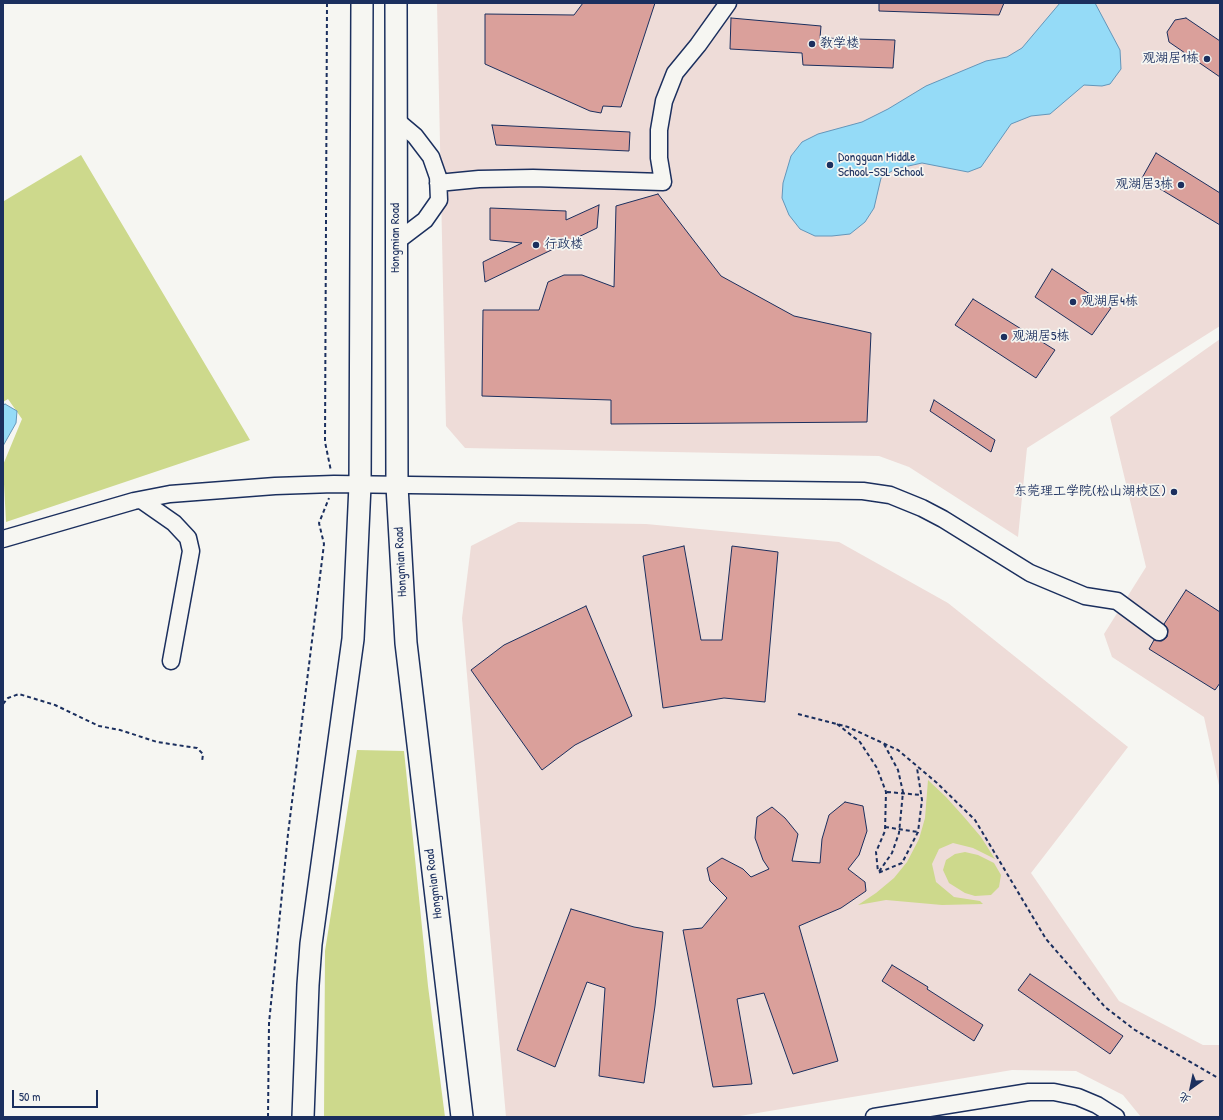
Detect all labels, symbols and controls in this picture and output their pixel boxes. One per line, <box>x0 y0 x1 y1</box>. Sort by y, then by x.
place label: 教学楼 <box>820 36 859 52</box>
marker: 教学楼 <box>807 39 817 49</box>
place label: 观湖居1栋 <box>1142 51 1199 67</box>
marker: 观湖居1栋 <box>1202 54 1212 64</box>
place label: Dongguan Middle School-SSL School <box>838 150 924 181</box>
marker: Dongguan Middle School-SSL School <box>825 160 835 170</box>
place label: 观湖居3栋 <box>1115 177 1173 193</box>
marker: 观湖居3栋 <box>1176 180 1186 190</box>
street label: Hongmian Road <box>388 203 404 273</box>
place label: 行政楼 <box>544 237 583 253</box>
marker: 行政楼 <box>531 240 541 250</box>
place label: 观湖居4栋 <box>1081 294 1138 310</box>
marker: 观湖居4栋 <box>1068 297 1078 307</box>
place label: 观湖居5栋 <box>1012 329 1069 345</box>
marker: 观湖居5栋 <box>999 332 1009 342</box>
place label: 东莞理工学院(松山湖校区) <box>1014 484 1166 500</box>
marker: 东莞理工学院(松山湖校区) <box>1169 487 1179 497</box>
street label: Hongmian Road <box>391 527 411 597</box>
street label: Hongmian Road <box>422 848 446 920</box>
north arrow <box>1171 1068 1211 1108</box>
scale bar <box>14 1082 100 1108</box>
text: 50 m <box>19 1088 40 1105</box>
text: 北 <box>1176 1089 1193 1107</box>

